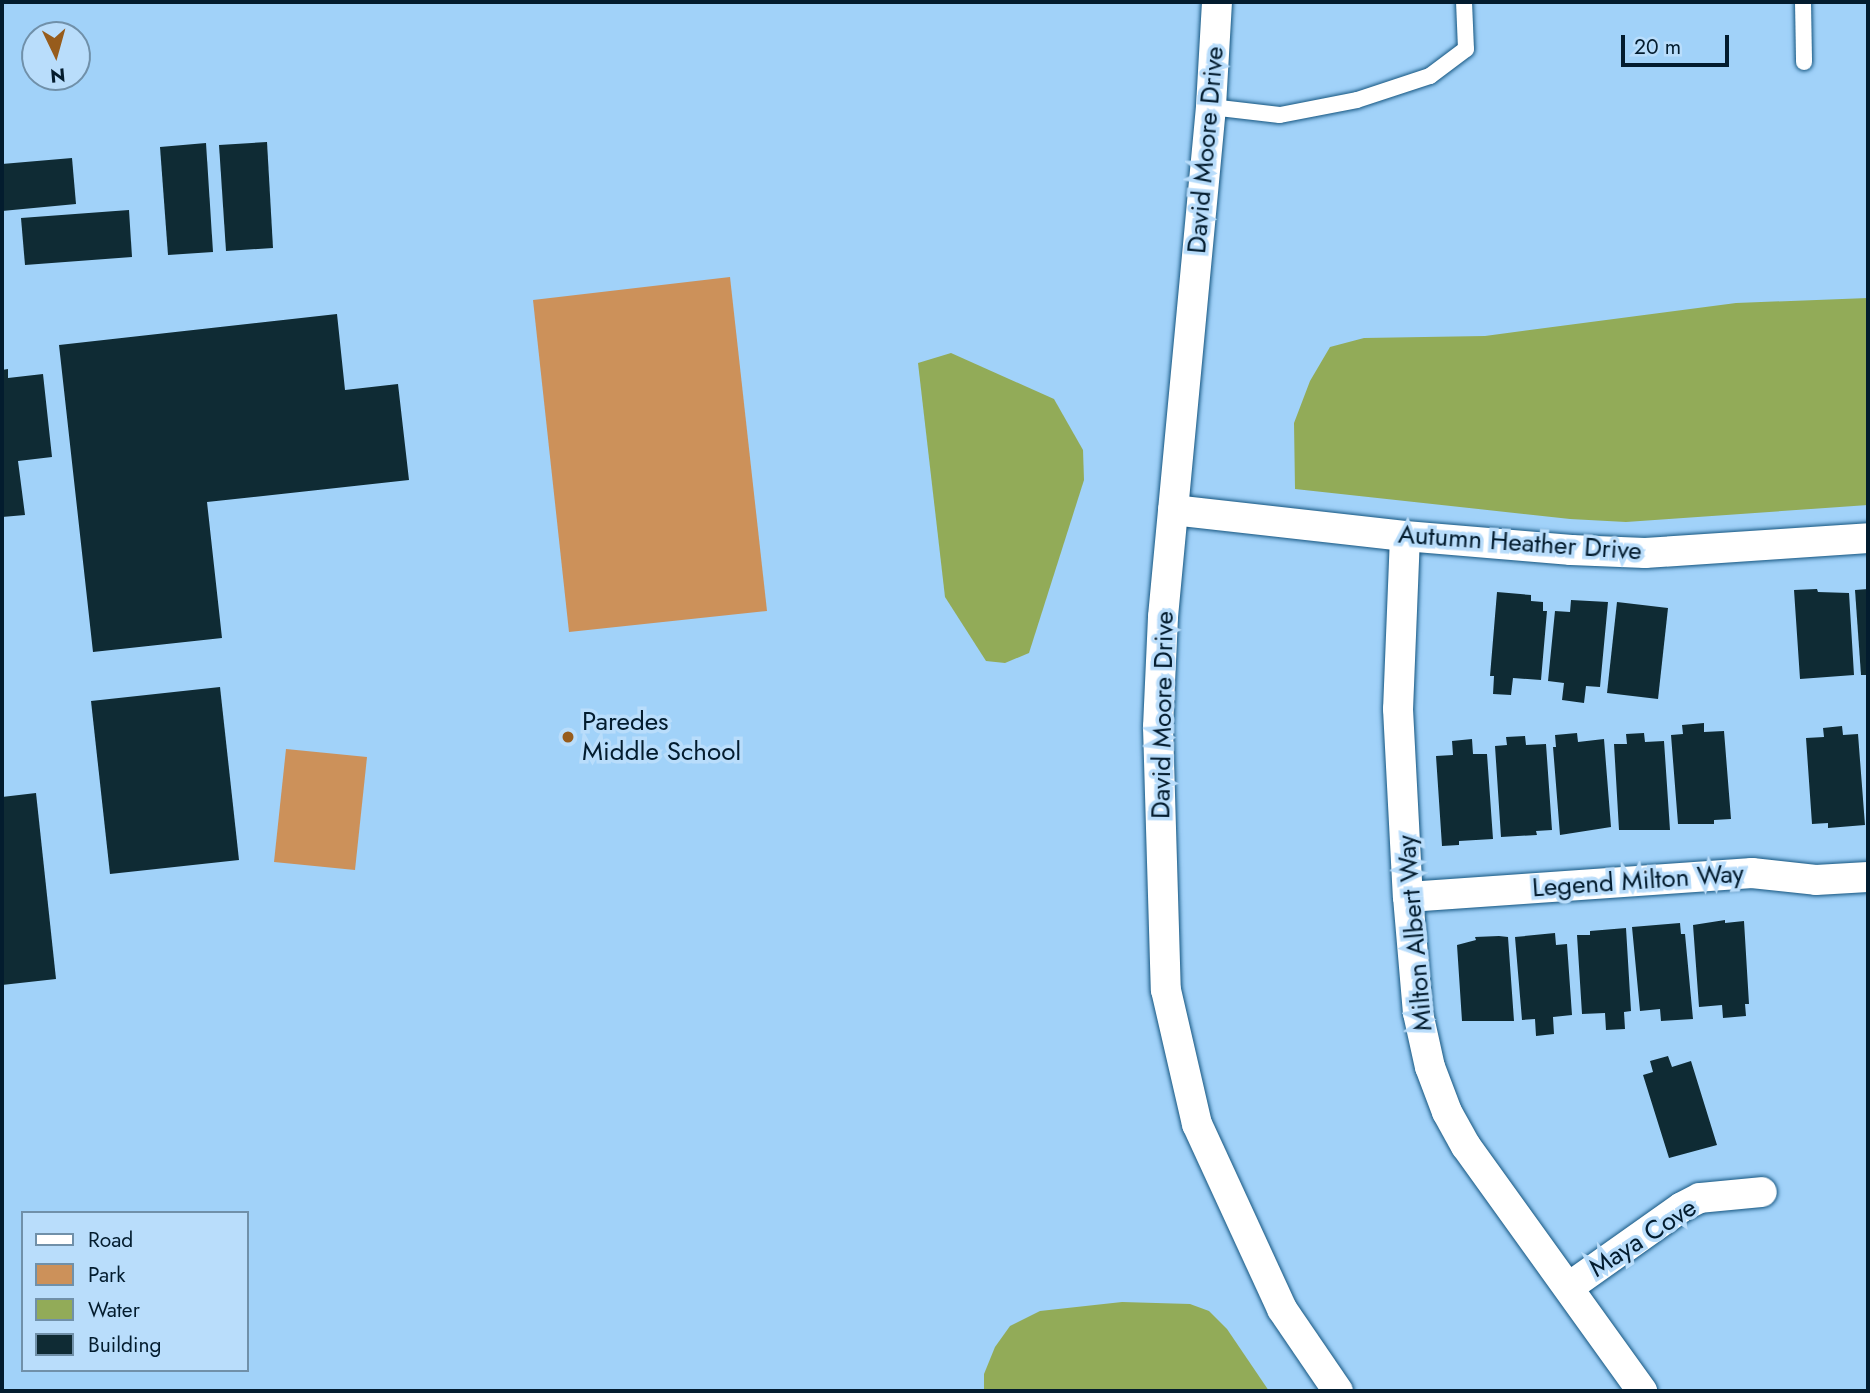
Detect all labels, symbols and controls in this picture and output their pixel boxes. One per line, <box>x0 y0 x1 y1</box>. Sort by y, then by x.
north arrow <box>21 21 91 91</box>
scale bar <box>1625 21 1734 65</box>
text: 20 m <box>1634 32 1681 62</box>
street label: David Moore Drive <box>1181 45 1231 255</box>
text: N <box>49 61 66 90</box>
street label: Autumn Heather Drive <box>1397 519 1643 567</box>
street label: David Moore Drive <box>1146 611 1180 819</box>
place label: Paredes Middle School <box>582 706 741 768</box>
marker: Paredes Middle School <box>560 729 576 745</box>
street label: Milton Albert Way <box>1391 834 1439 1032</box>
street label: Legend Milton Way <box>1531 858 1745 904</box>
street label: Maya Cove <box>1584 1192 1702 1284</box>
legend <box>21 1211 248 1372</box>
text: Road <box>88 1225 133 1255</box>
text: Park <box>88 1260 125 1290</box>
text: Water <box>88 1295 140 1325</box>
text: Building <box>88 1330 161 1360</box>

